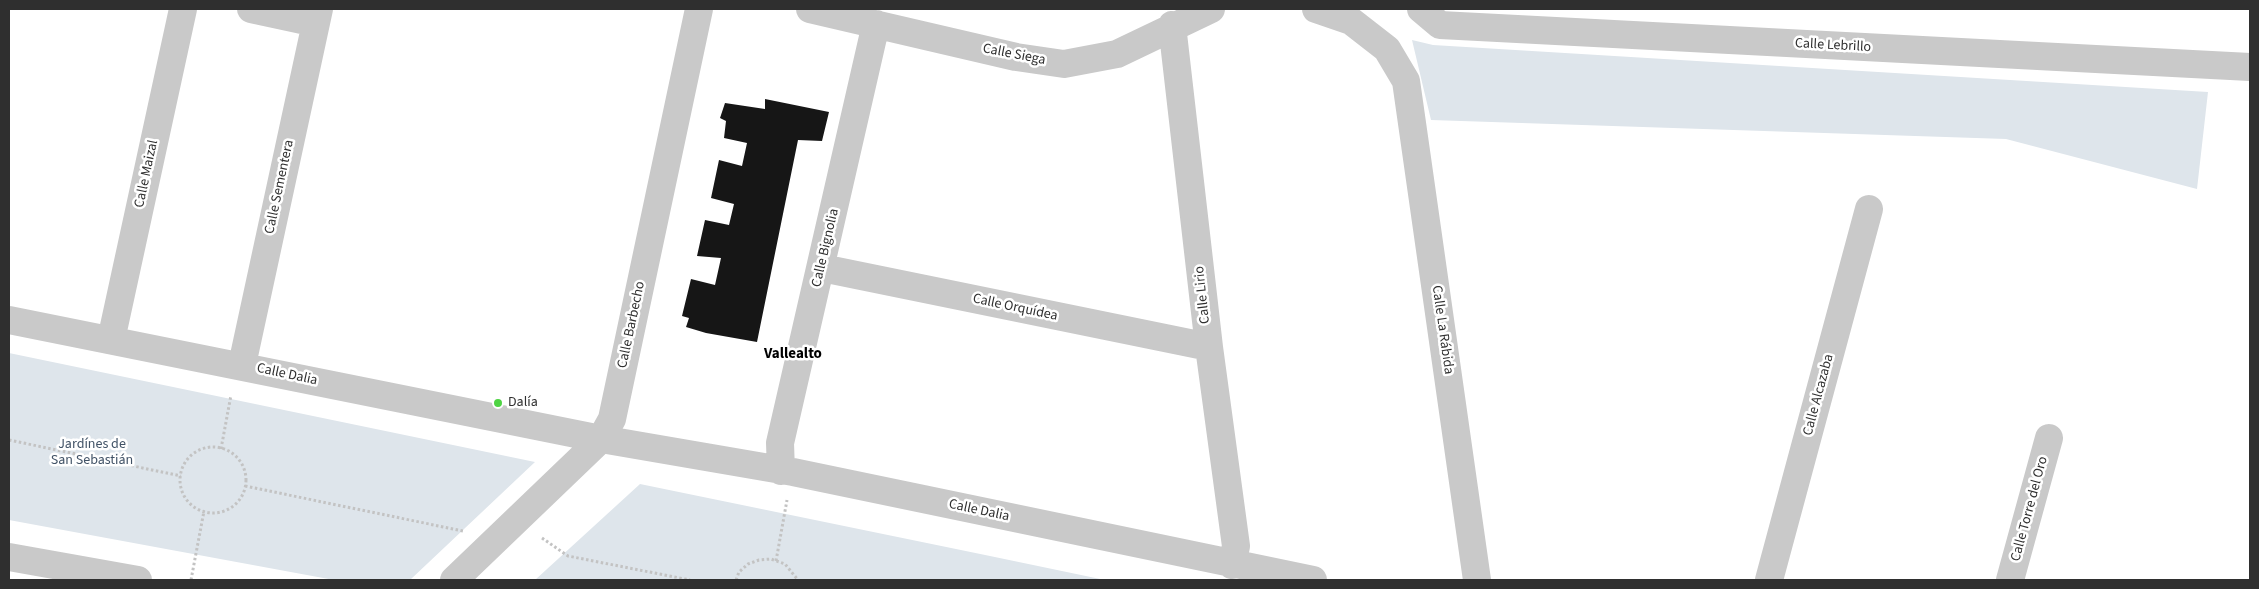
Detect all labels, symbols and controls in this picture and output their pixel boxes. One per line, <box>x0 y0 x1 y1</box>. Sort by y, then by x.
street label: Calle Lebrillo <box>1794 36 1872 56</box>
street label: Calle Siega <box>981 41 1047 69</box>
street label: Calle Sementera <box>262 138 298 236</box>
street label: Calle Maizal <box>132 139 162 209</box>
street label: Calle Bignolia <box>809 207 843 289</box>
street label: Calle Lirio <box>1192 265 1214 325</box>
street label: Calle Barbecho <box>615 280 649 370</box>
street label: Calle La Rábida <box>1427 284 1457 376</box>
street label: Calle Orquídea <box>971 291 1059 325</box>
district label: Vallealto <box>764 346 822 364</box>
street label: Calle Alcazaba <box>1800 352 1838 438</box>
street label: Calle Dalia <box>255 360 319 390</box>
place label: Dalía <box>508 395 538 411</box>
marker: Dalía <box>492 397 504 409</box>
park label: Jardínes de San Sebastián <box>51 437 133 470</box>
street label: Calle Torre del Oro <box>2008 455 2052 563</box>
street label: Calle Dalia <box>947 496 1011 526</box>

